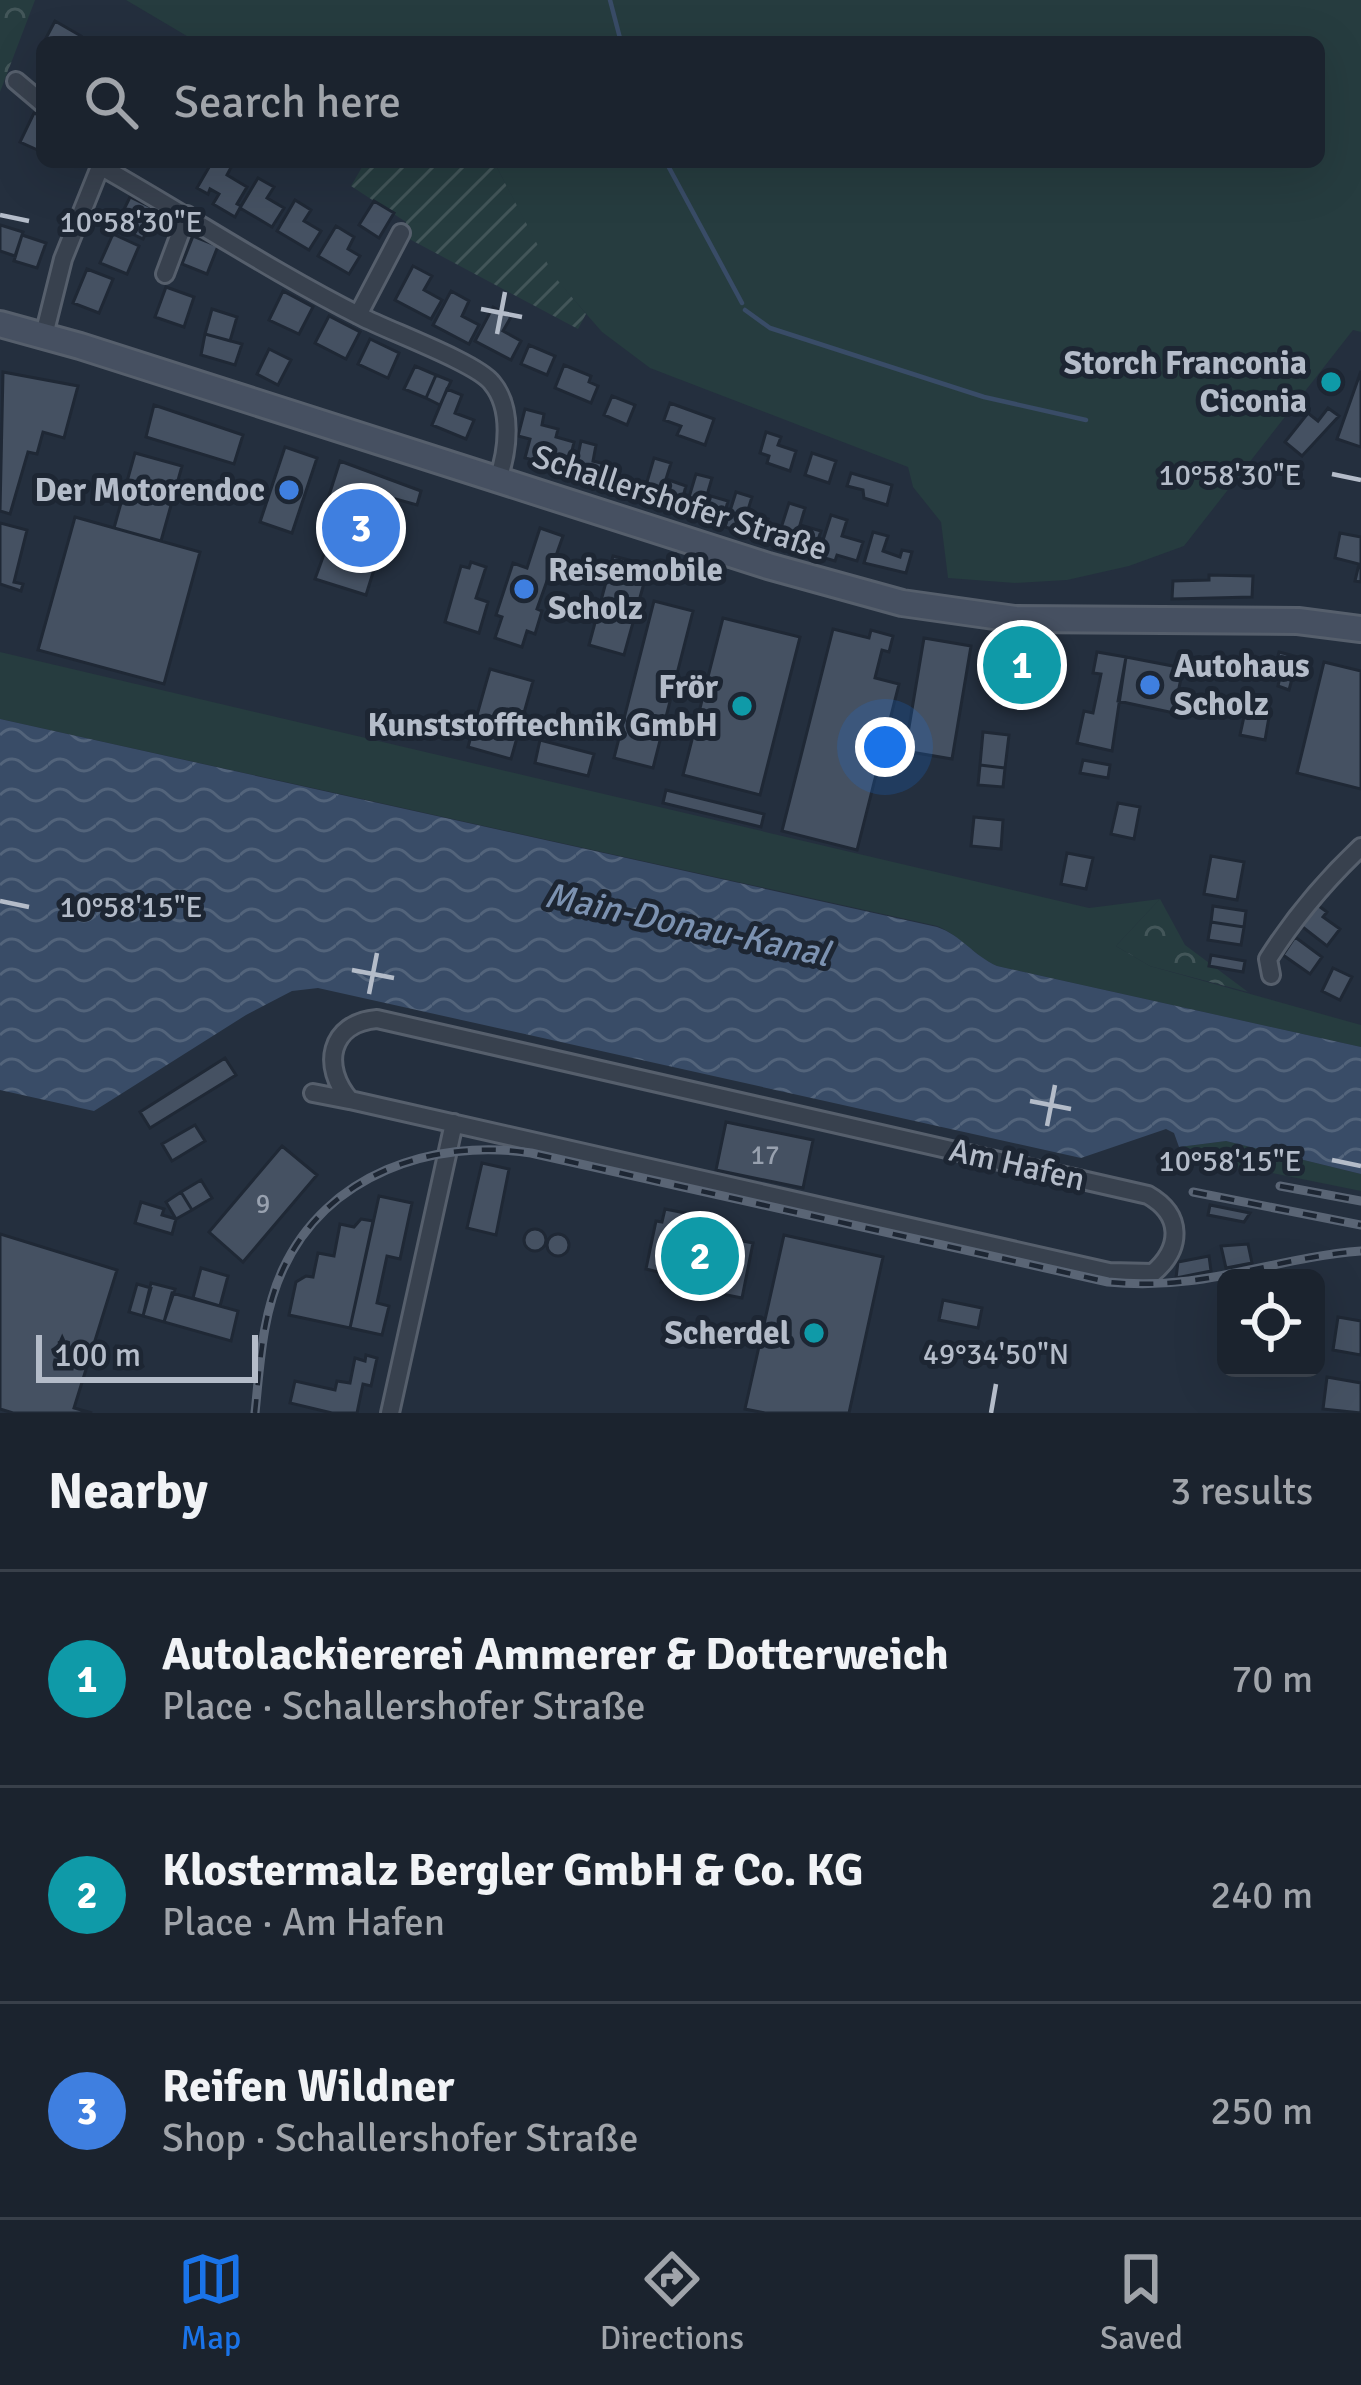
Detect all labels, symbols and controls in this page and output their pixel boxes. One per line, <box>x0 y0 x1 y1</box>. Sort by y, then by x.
search box <box>36 36 1325 168</box>
icon: search <box>78 69 144 135</box>
text: Search here <box>174 75 401 130</box>
text: 10°58'30"E <box>60 204 203 241</box>
place label: Storch Franconia Ciconia <box>1064 343 1307 422</box>
marker: Storch Franconia Ciconia <box>1318 369 1344 395</box>
street label: Schallershofer Straße <box>527 436 833 570</box>
text: 10°58'30"E <box>1159 457 1302 494</box>
place label: Der Motorendoc <box>34 470 265 511</box>
marker: Der Motorendoc <box>276 477 302 503</box>
pin: 3 <box>322 483 400 573</box>
place label: Reisemobile Scholz <box>548 550 723 629</box>
marker: Reisemobile Scholz <box>511 576 537 602</box>
pin: 1 <box>983 620 1061 710</box>
place label: Autohaus Scholz <box>1174 646 1310 725</box>
place label: Frör Kunststofftechnik GmbH <box>368 667 719 746</box>
marker: Autohaus Scholz <box>1137 672 1163 698</box>
marker: Frör Kunststofftechnik GmbH <box>729 693 755 719</box>
your location <box>855 717 915 777</box>
water label: Main-Donau-Kanal <box>541 873 836 978</box>
text: 10°58'15"E <box>60 889 203 926</box>
street label: Am Hafen <box>945 1130 1089 1200</box>
house number: 17 <box>750 1139 780 1172</box>
text: 10°58'15"E <box>1159 1143 1302 1180</box>
house number: 9 <box>256 1188 270 1221</box>
pin: 2 <box>661 1211 739 1301</box>
map controls <box>1217 1269 1325 1377</box>
button: locate <box>1217 1269 1325 1377</box>
place label: Scherdel <box>664 1313 790 1354</box>
marker: Scherdel <box>801 1320 827 1346</box>
scale bar <box>36 1329 258 1382</box>
text: 100 m <box>54 1335 141 1376</box>
text: 49°34'50"N <box>923 1336 1069 1373</box>
text: Nearby <box>48 1460 208 1523</box>
text: 3 results <box>1170 1467 1313 1515</box>
text: Autolackiererei Ammerer & Dotterweich <box>162 1627 949 1682</box>
text: 1 <box>76 1655 98 1703</box>
text: 70 m <box>1231 1655 1313 1703</box>
text: Place · Schallershofer Straße <box>162 1682 646 1730</box>
text: Klostermalz Bergler GmbH & Co. KG <box>162 1843 863 1898</box>
text: 2 <box>76 1871 98 1919</box>
text: 240 m <box>1210 1871 1313 1919</box>
text: Place · Am Hafen <box>162 1898 445 1946</box>
text: Reifen Wildner <box>162 2059 454 2114</box>
text: 3 <box>76 2087 98 2135</box>
text: 250 m <box>1210 2087 1313 2135</box>
text: Shop · Schallershofer Straße <box>162 2114 639 2162</box>
tab: Map <box>178 2246 244 2359</box>
tab: Directions <box>600 2246 744 2359</box>
tab: Saved <box>1100 2246 1183 2359</box>

